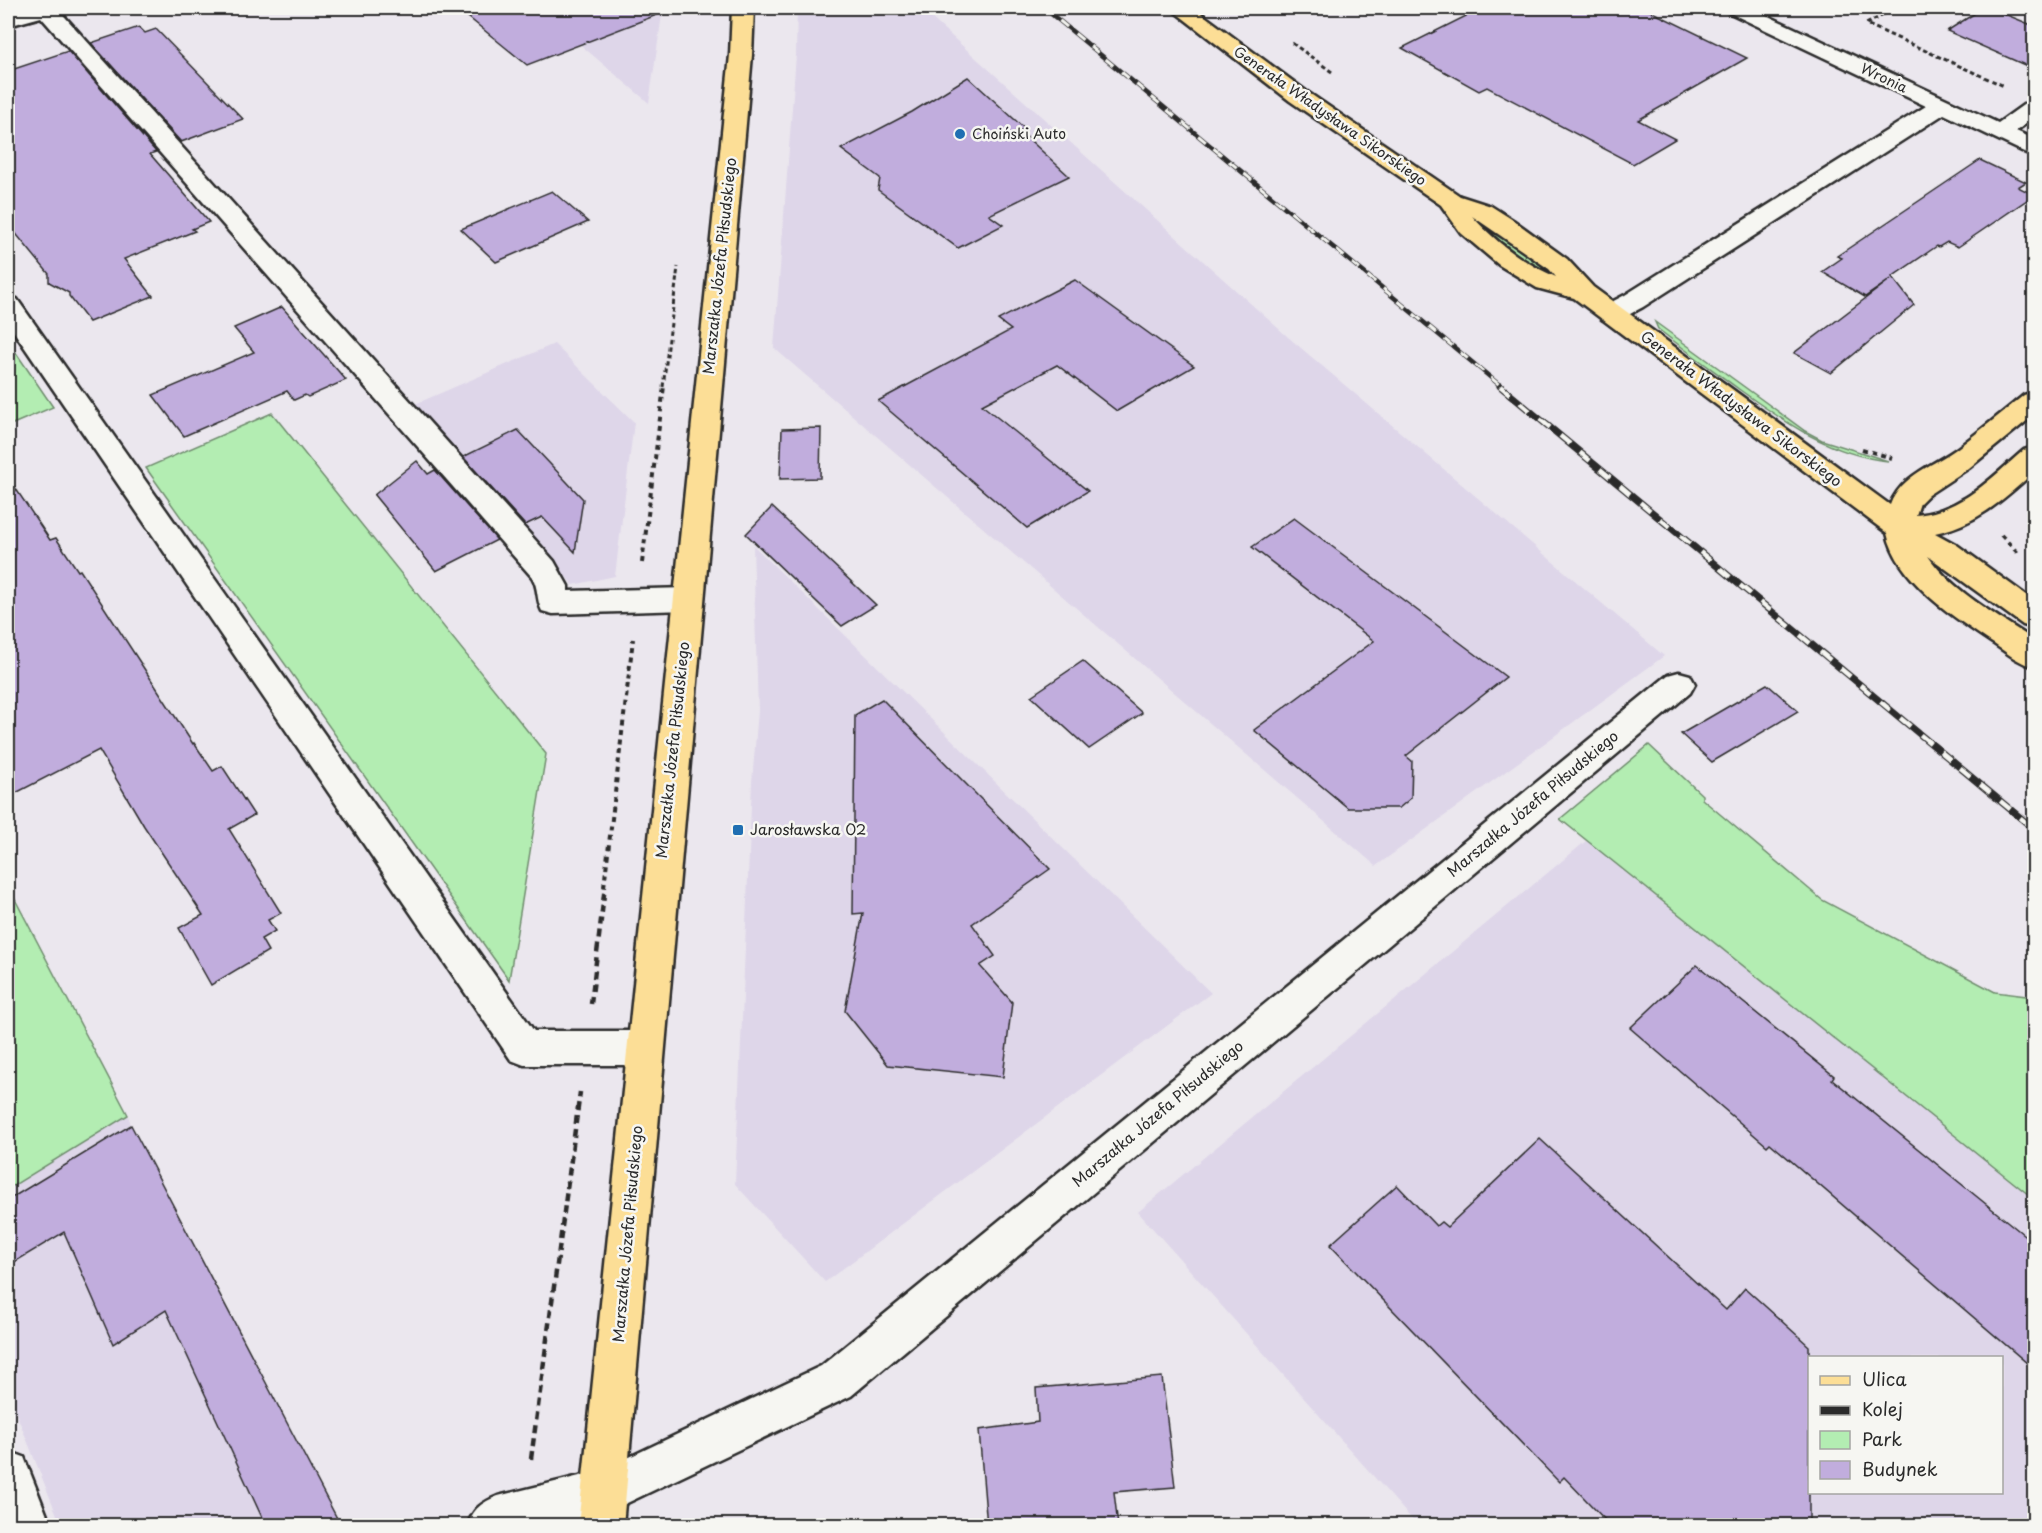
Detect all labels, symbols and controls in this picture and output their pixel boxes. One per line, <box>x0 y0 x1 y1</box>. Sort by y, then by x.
street label: Generała Władysława Sikorskiego <box>1230 41 1431 190</box>
street label: Wronia <box>1857 58 1911 98</box>
place label: Choiński Auto <box>972 123 1066 144</box>
marker: Choiński Auto <box>953 127 967 141</box>
street label: Marszałka Józefa Piłsudskiego <box>696 156 741 375</box>
street label: Generała Władysława Sikorskiego <box>1636 324 1848 491</box>
street label: Marszałka Józefa Piłsudskiego <box>649 640 694 859</box>
street label: Marszałka Józefa Piłsudskiego <box>1441 724 1623 882</box>
place label: Jarosławska 02 <box>750 817 866 840</box>
marker: Jarosławska 02 <box>731 823 745 837</box>
street label: Marszałka Józefa Piłsudskiego <box>1066 1034 1248 1192</box>
street label: Marszałka Józefa Piłsudskiego <box>606 1124 647 1343</box>
legend <box>1808 1356 2003 1494</box>
text: Ulica <box>1862 1365 1907 1392</box>
text: Kolej <box>1862 1395 1903 1422</box>
text: Park <box>1862 1425 1902 1452</box>
text: Budynek <box>1862 1455 1938 1482</box>

